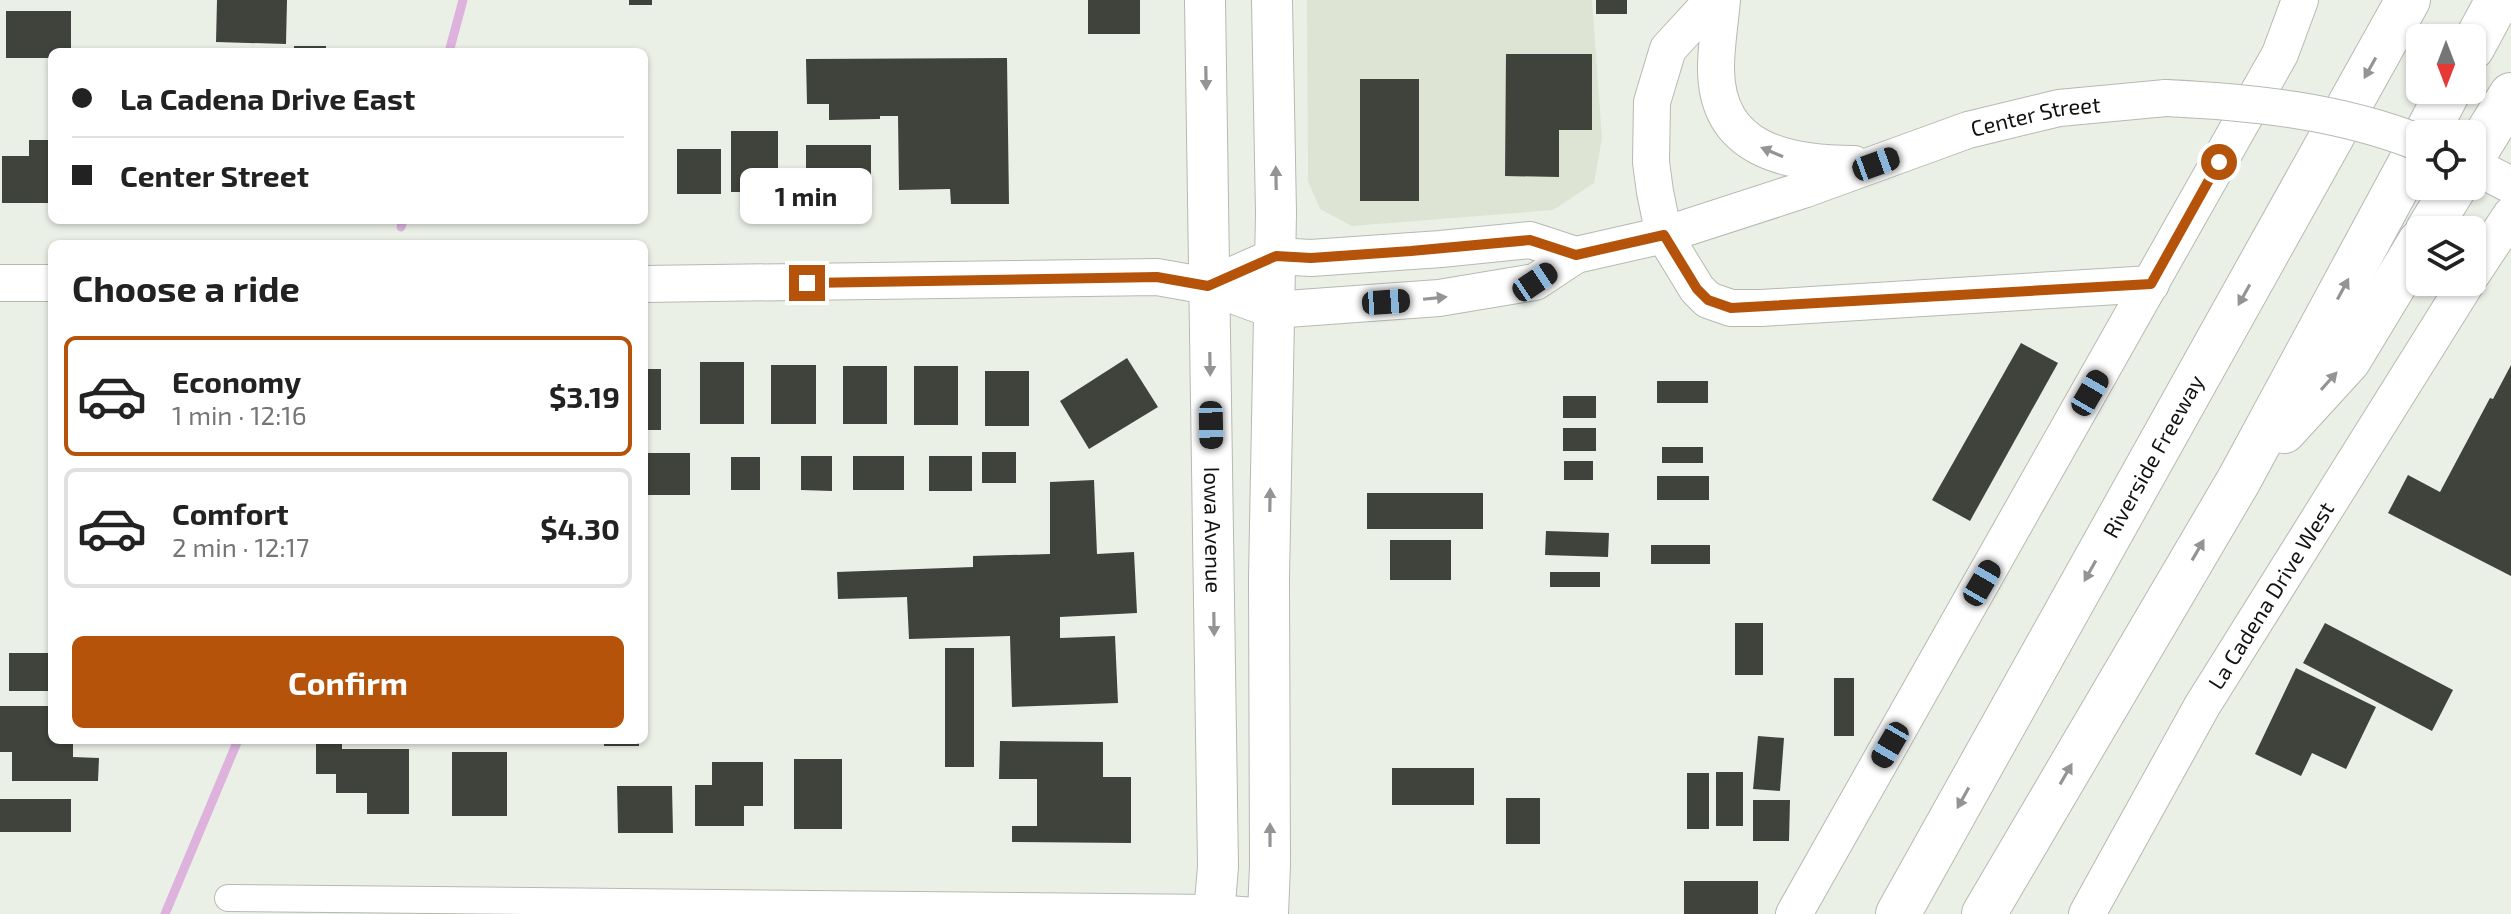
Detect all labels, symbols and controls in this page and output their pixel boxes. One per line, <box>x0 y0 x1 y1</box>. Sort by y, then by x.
north arrow <box>2406 24 2486 104</box>
map controls <box>2406 24 2486 296</box>
one-way arrow <box>2364 57 2378 79</box>
one-way arrow <box>1200 66 1212 91</box>
text: La Cadena Drive East <box>120 80 415 116</box>
street label: Center Street <box>1968 90 2101 141</box>
button: locate <box>2406 120 2486 200</box>
route start <box>2201 144 2237 180</box>
one-way arrow <box>1760 145 1783 158</box>
car <box>1849 145 1903 183</box>
text: Center Street <box>120 157 309 193</box>
one-way arrow <box>1269 165 1282 190</box>
callout: 1 min <box>741 167 873 223</box>
text: 1 min <box>775 180 837 211</box>
button: layers <box>2406 216 2486 296</box>
car <box>1508 259 1562 305</box>
route end <box>789 265 825 301</box>
text: Choose a ride <box>72 266 300 309</box>
one-way arrow <box>2336 277 2349 300</box>
one-way arrow <box>2237 284 2251 307</box>
car <box>1361 288 1411 316</box>
one-way arrow <box>1422 291 1447 304</box>
one-way arrow <box>1203 352 1216 377</box>
icon: car <box>76 360 148 432</box>
text: Economy <box>172 363 301 399</box>
car <box>2068 366 2112 420</box>
street label: Riverside Freeway <box>2097 369 2209 542</box>
one-way arrow <box>2320 372 2338 391</box>
text: $3.19 <box>549 378 620 414</box>
text: 1 min · 12:16 <box>172 399 307 430</box>
car <box>1199 401 1223 449</box>
street label: Iowa Avenue <box>1200 466 1228 593</box>
one-way arrow <box>1264 487 1276 512</box>
icon: car <box>76 492 148 564</box>
text: Comfort <box>172 495 289 531</box>
street label: La Cadena Drive West <box>2202 497 2338 693</box>
text: $4.30 <box>540 510 620 546</box>
text: 2 min · 12:17 <box>172 531 309 562</box>
one-way arrow <box>2191 539 2205 561</box>
car <box>1960 556 2004 610</box>
one-way arrow <box>2084 560 2097 583</box>
one-way arrow <box>1208 612 1220 637</box>
button: Confirm <box>72 636 624 728</box>
car <box>1868 718 1912 772</box>
one-way arrow <box>2059 763 2073 785</box>
one-way arrow <box>1957 787 1970 810</box>
one-way arrow <box>1264 822 1276 847</box>

